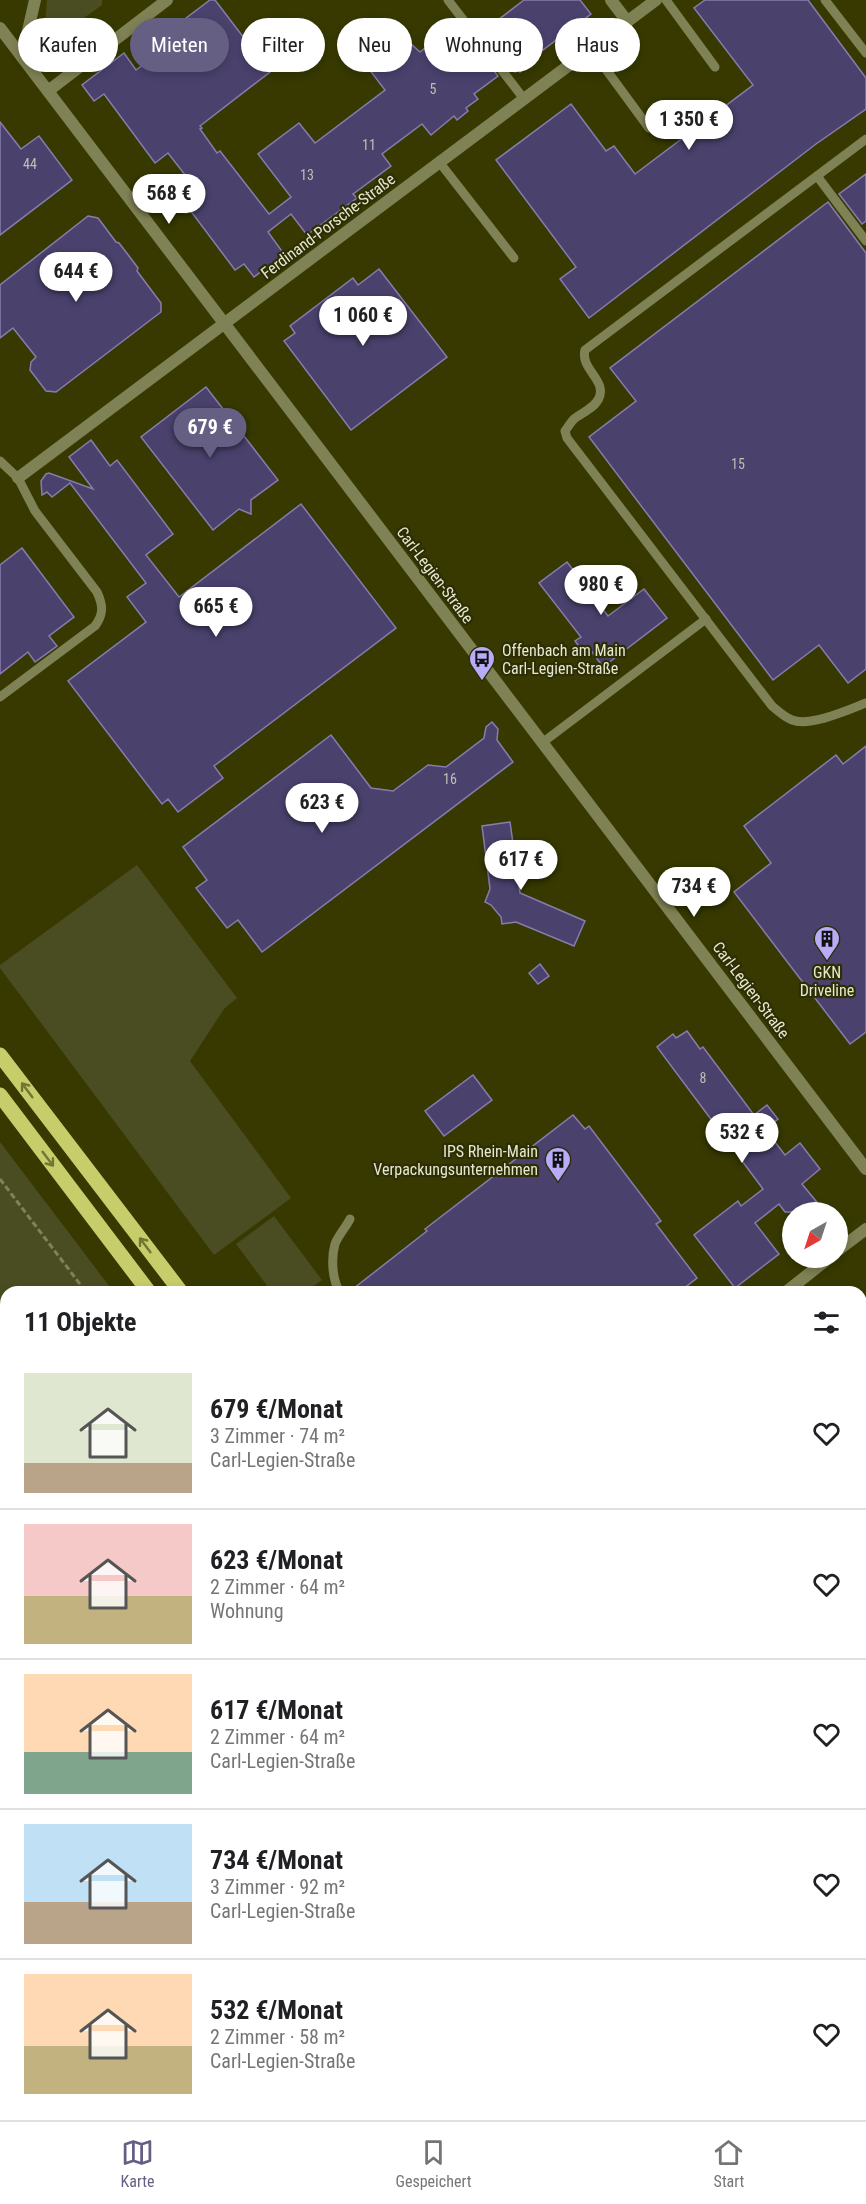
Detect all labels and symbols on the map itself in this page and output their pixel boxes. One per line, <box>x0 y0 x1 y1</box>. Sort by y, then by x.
house number: 5 <box>430 81 437 97</box>
pin: 1 350 € <box>634 100 744 151</box>
house number: 11 <box>362 137 376 153</box>
house number: 44 <box>23 156 37 172</box>
house number: 13 <box>300 167 314 183</box>
street label: Ferdinand-Porsche-Straße <box>257 169 399 283</box>
pin: 568 € <box>127 174 211 225</box>
pin: 644 € <box>34 252 118 303</box>
pin: 1 060 € <box>308 296 418 347</box>
pin: 679 € <box>168 408 252 459</box>
house number: 15 <box>731 456 745 472</box>
street label: Carl-Legien-Straße <box>392 523 478 627</box>
pin: 980 € <box>559 565 643 616</box>
pin: 665 € <box>174 587 258 638</box>
place label: Offenbach am Main Carl-Legien-Straße <box>502 641 626 678</box>
bus stop icon: Offenbach am Main Carl-Legien-Straße <box>467 644 497 682</box>
house number: 16 <box>443 771 457 787</box>
pin: 623 € <box>280 783 364 834</box>
pin: 617 € <box>479 840 563 891</box>
pin: 734 € <box>652 867 736 918</box>
building icon: GKN Driveline <box>812 924 842 962</box>
street label: Carl-Legien-Straße <box>708 938 794 1042</box>
place label: GKN Driveline <box>800 963 854 1000</box>
house number: 8 <box>700 1070 707 1086</box>
one-way arrow <box>20 1082 33 1098</box>
pin: 532 € <box>700 1113 784 1164</box>
place label: IPS Rhein-Main Verpackungsunternehmen <box>373 1142 538 1179</box>
building icon: IPS Rhein-Main Verpackungsunternehmen <box>543 1145 573 1183</box>
one-way arrow <box>42 1150 54 1166</box>
north arrow <box>782 1202 848 1268</box>
one-way arrow <box>139 1237 152 1253</box>

